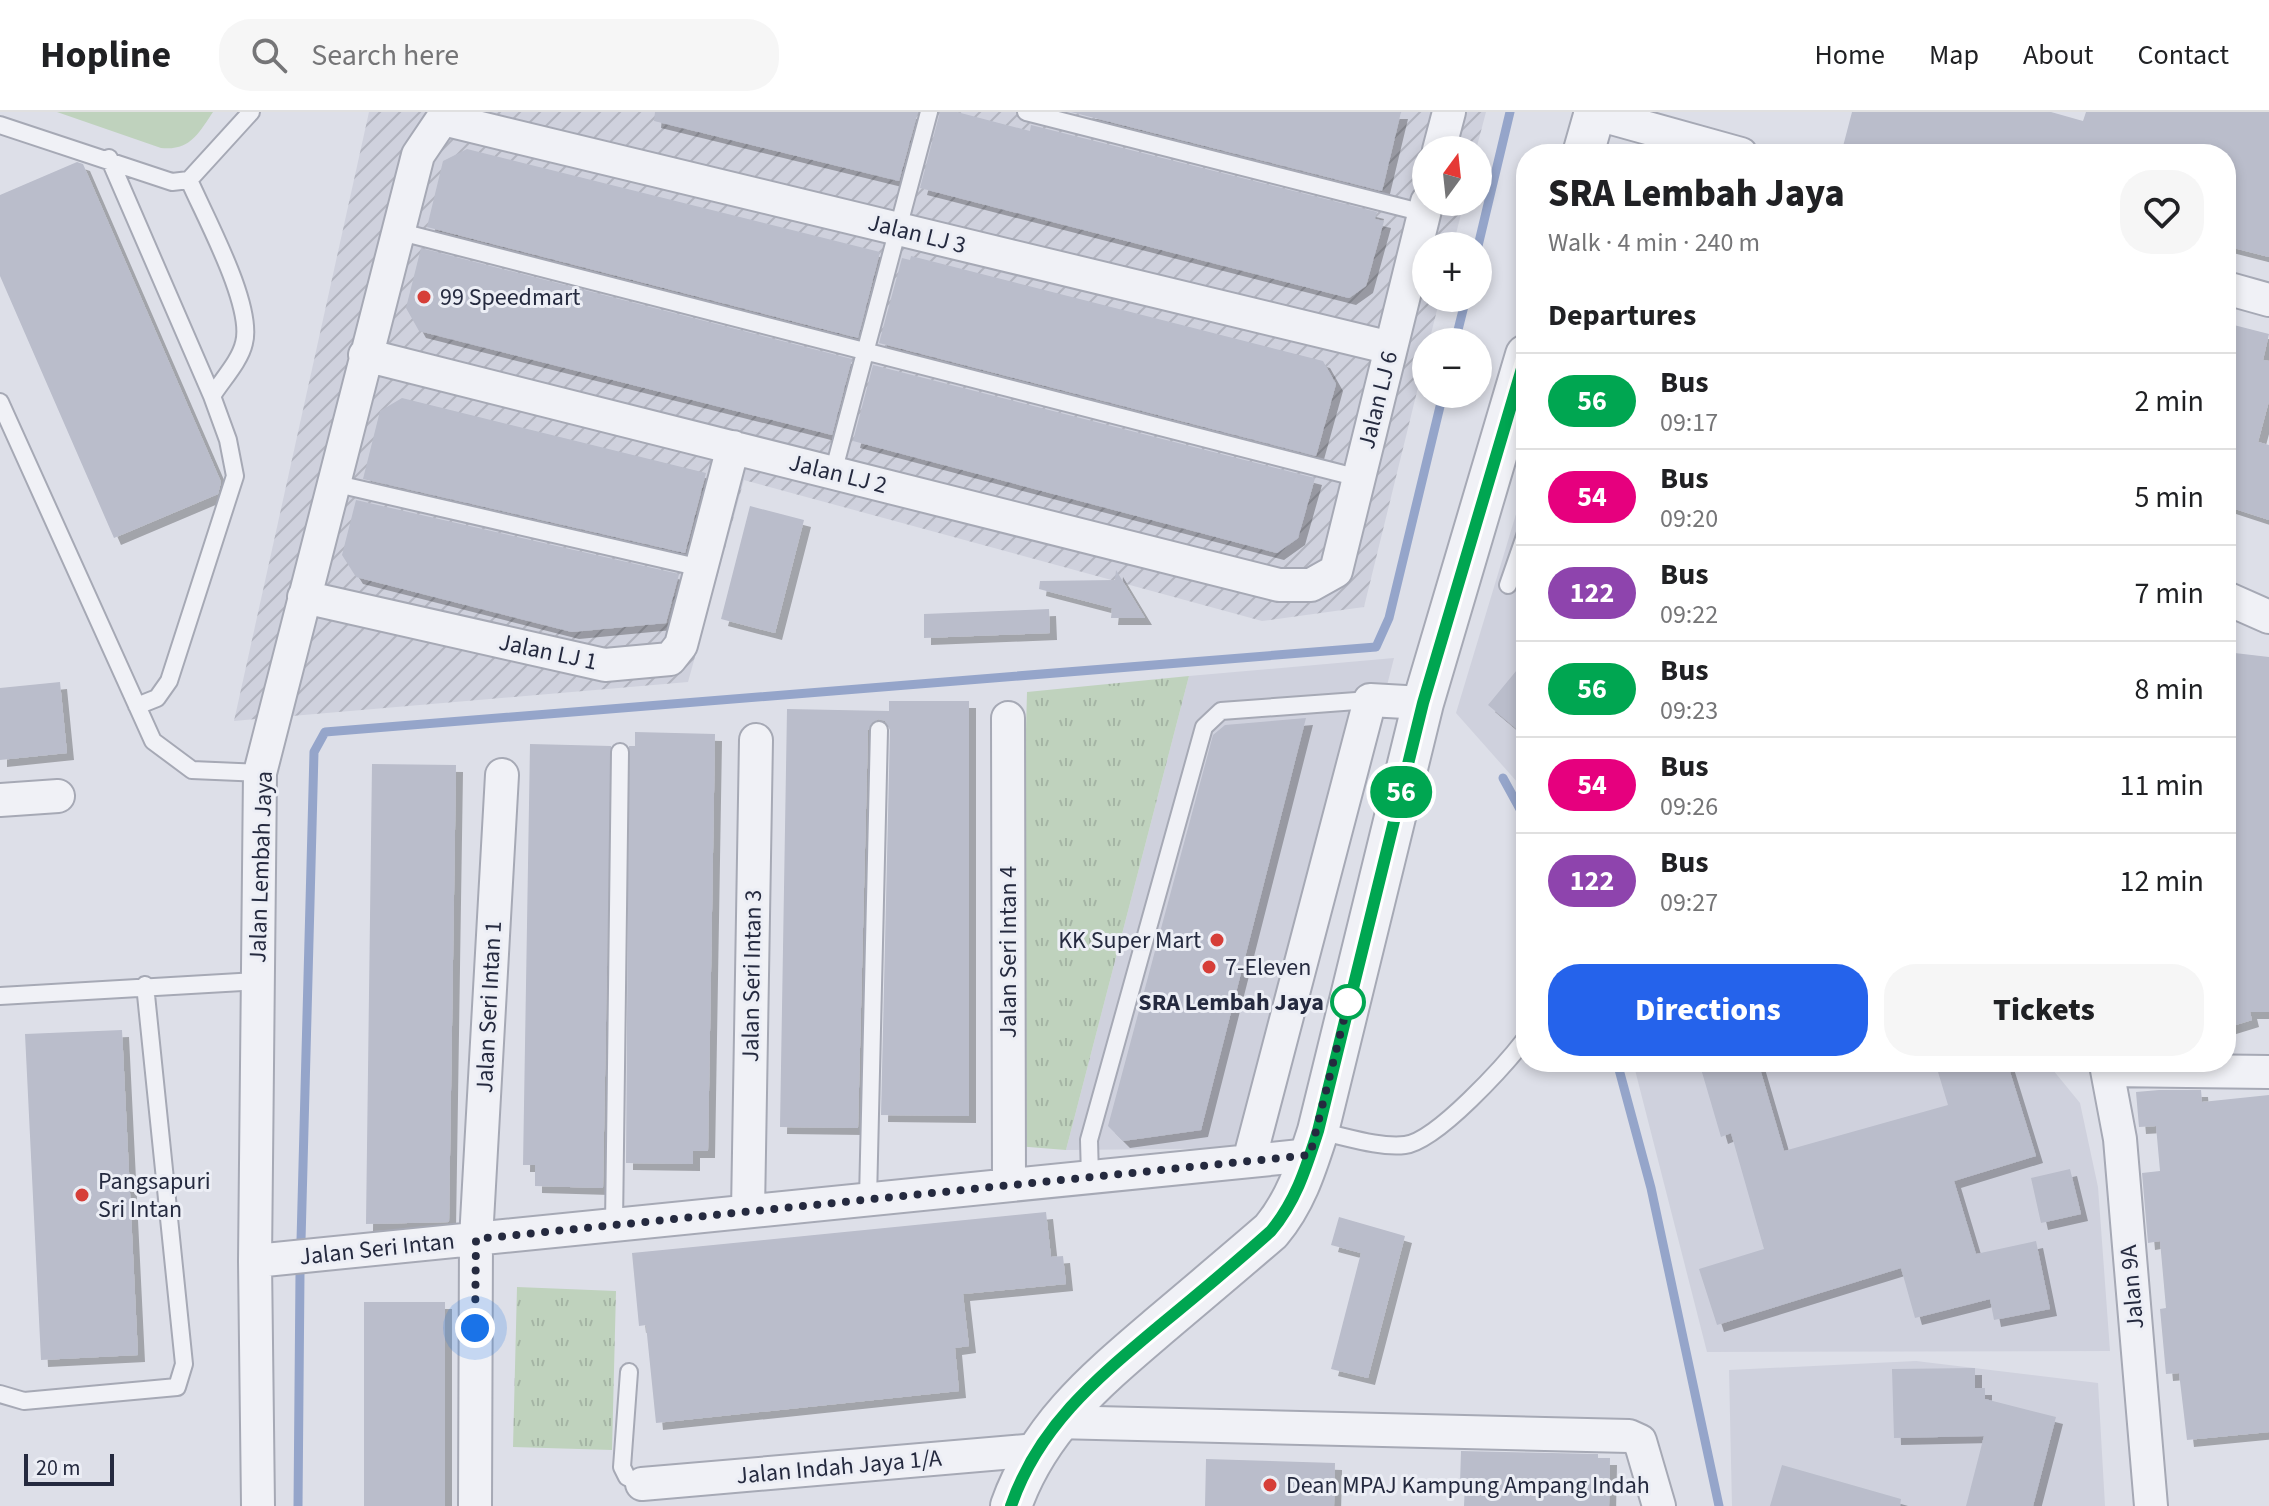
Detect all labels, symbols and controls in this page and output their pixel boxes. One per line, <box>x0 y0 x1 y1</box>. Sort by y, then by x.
search box <box>219 19 779 91</box>
text: Hopline <box>40 28 171 82</box>
icon: search <box>247 33 291 77</box>
text: Search here <box>311 34 459 77</box>
text: Home <box>1814 35 1885 75</box>
text: Map <box>1929 35 1979 75</box>
text: About <box>2023 35 2094 75</box>
text: Contact <box>2138 35 2229 75</box>
north arrow <box>1412 136 1492 216</box>
map controls <box>1412 136 1492 408</box>
text: SRA Lembah Jaya <box>1548 167 1845 221</box>
button: heart <box>2120 170 2204 254</box>
street label: Jalan LJ 3 <box>864 205 970 263</box>
text: Walk · 4 min · 240 m <box>1548 224 1760 261</box>
button: + <box>1412 232 1492 312</box>
place label: 99 Speedmart <box>440 280 580 315</box>
marker: 99 Speedmart <box>415 288 433 306</box>
text: Departures <box>1548 294 1696 337</box>
button: − <box>1412 328 1492 408</box>
street label: Jalan LJ 6 <box>1349 347 1407 453</box>
text: Bus <box>1660 361 1708 404</box>
text: 2 min <box>2134 380 2204 423</box>
text: 56 <box>1577 381 1607 421</box>
text: 09:17 <box>1660 404 1718 441</box>
street label: Jalan LJ 2 <box>785 445 891 503</box>
text: Bus <box>1660 457 1708 500</box>
text: 5 min <box>2134 476 2204 519</box>
text: 54 <box>1577 477 1607 517</box>
text: 09:20 <box>1660 500 1718 537</box>
text: Bus <box>1660 553 1708 596</box>
text: 7 min <box>2134 572 2204 615</box>
text: 122 <box>1570 573 1614 613</box>
text: 09:22 <box>1660 596 1718 633</box>
street label: Jalan LJ 1 <box>496 625 600 679</box>
text: Bus <box>1660 649 1708 692</box>
text: 8 min <box>2134 668 2204 711</box>
text: 56 <box>1577 669 1607 709</box>
text: 09:23 <box>1660 692 1718 729</box>
text: Bus <box>1660 745 1708 788</box>
text: 11 min <box>2120 764 2204 807</box>
text: 54 <box>1577 765 1607 805</box>
line badge: 56 <box>1365 766 1437 818</box>
street label: Jalan Lembah Jaya <box>240 770 282 964</box>
text: 56 <box>1386 772 1416 812</box>
text: 09:26 <box>1660 788 1718 825</box>
text: Bus <box>1660 841 1708 884</box>
text: 12 min <box>2120 860 2204 903</box>
text: 122 <box>1570 861 1614 901</box>
street label: Jalan Seri Intan 4 <box>991 866 1026 1038</box>
text: 09:27 <box>1660 884 1718 921</box>
street label: Jalan Seri Intan 3 <box>733 889 771 1063</box>
street label: Jalan Seri Intan 1 <box>467 920 511 1094</box>
place label: KK Super Mart <box>1058 923 1201 958</box>
marker: KK Super Mart <box>1208 931 1226 949</box>
place label: 7-Eleven <box>1225 950 1311 985</box>
marker: 7-Eleven <box>1200 958 1218 976</box>
button: Directions <box>1548 964 1868 1056</box>
button: Tickets <box>1884 964 2204 1056</box>
place label: SRA Lembah Jaya <box>1138 985 1324 1020</box>
marker: SRA Lembah Jaya <box>1331 985 1365 1019</box>
place label: Pangsapuri Sri Intan <box>98 1164 211 1227</box>
marker: Pangsapuri Sri Intan <box>73 1186 91 1204</box>
street label: Jalan Seri Intan <box>298 1223 456 1275</box>
street label: Jalan 9A <box>2111 1243 2153 1331</box>
your location <box>455 1308 495 1348</box>
street label: Jalan Indah Jaya 1/A <box>735 1441 943 1493</box>
scale bar <box>24 1450 114 1486</box>
text: 20 m <box>36 1452 81 1484</box>
place label: Dean MPAJ Kampung Ampang Indah <box>1286 1468 1650 1503</box>
marker: Dean MPAJ Kampung Ampang Indah <box>1261 1476 1279 1494</box>

